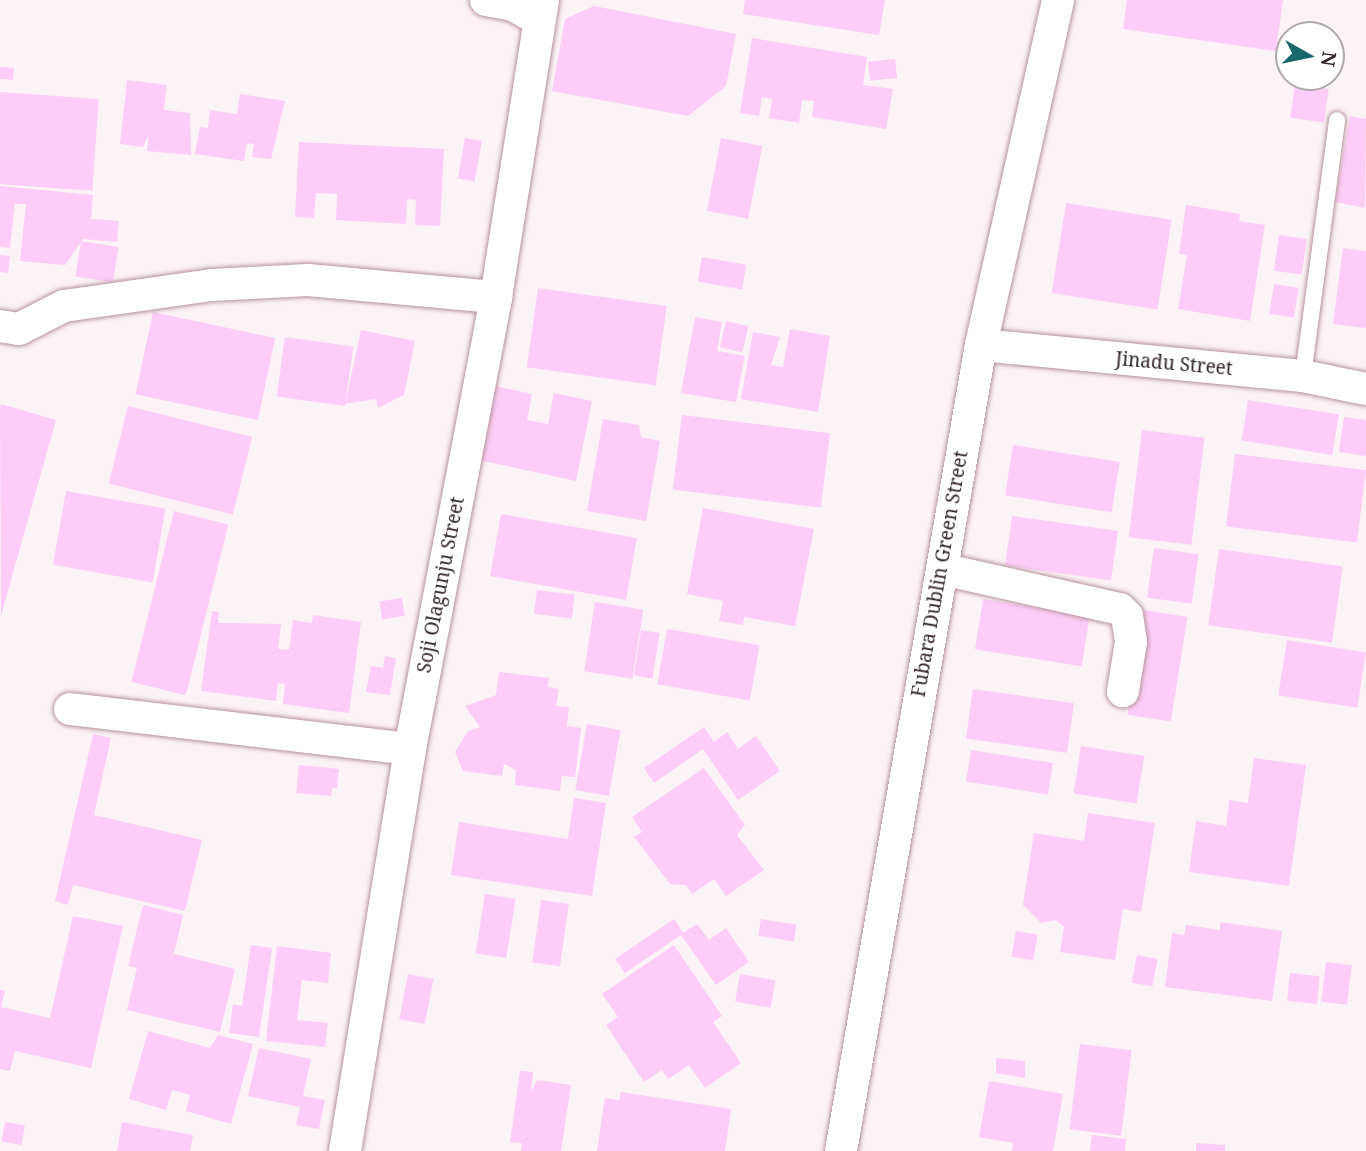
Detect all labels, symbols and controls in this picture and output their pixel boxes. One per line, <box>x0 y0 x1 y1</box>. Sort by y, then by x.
north arrow <box>1275 21 1345 91</box>
text: N <box>1315 50 1343 68</box>
street label: Jinadu Street <box>1114 348 1234 380</box>
street label: Fubara Dublin Green Street <box>907 449 973 699</box>
street label: Soji Olagunju Street <box>413 495 469 675</box>

